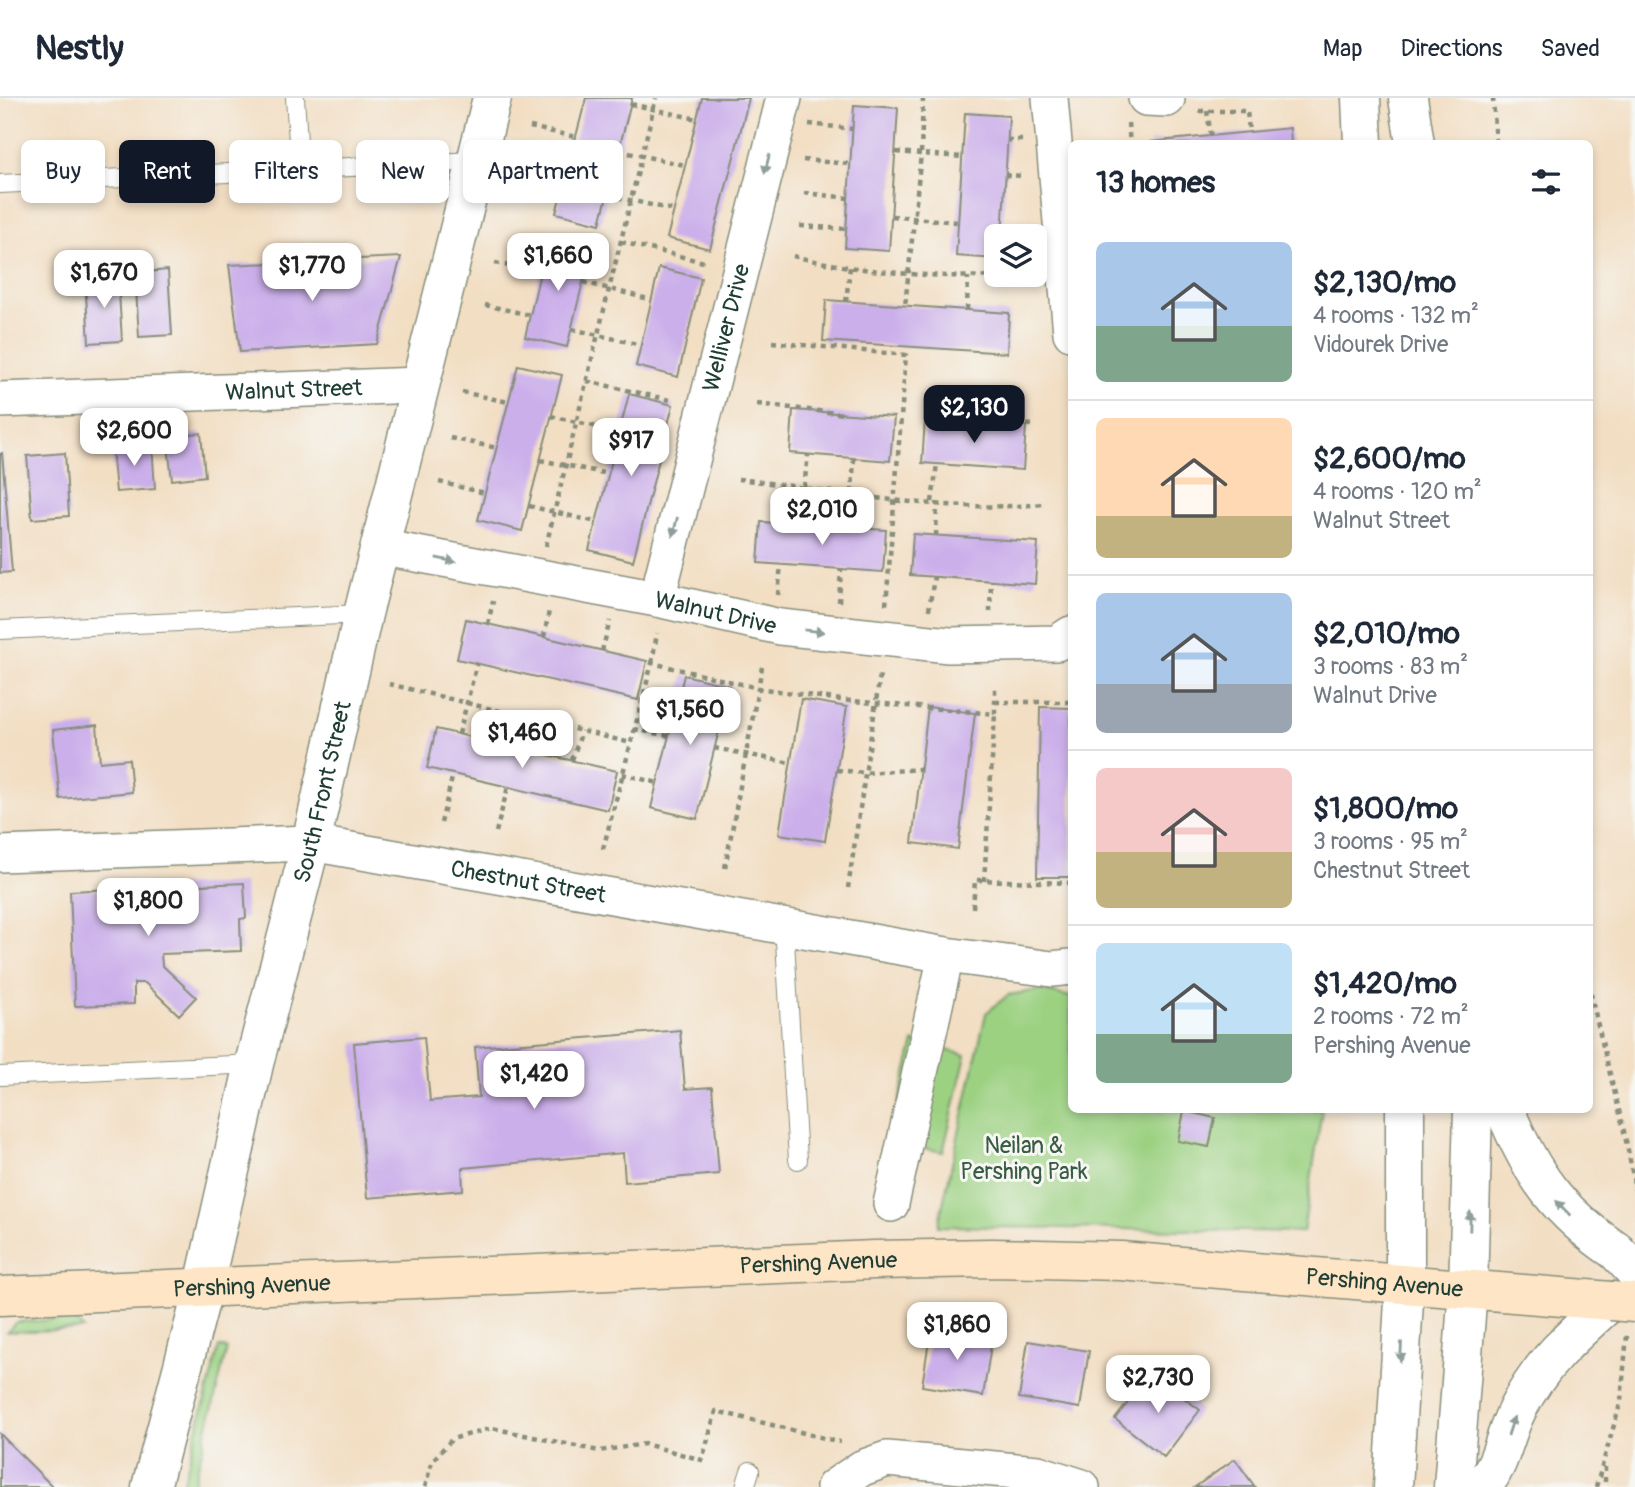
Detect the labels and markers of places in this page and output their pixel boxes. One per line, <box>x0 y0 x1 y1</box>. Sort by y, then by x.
pin: $1,660 <box>501 234 615 293</box>
pin: $1,770 <box>255 244 369 303</box>
pin: $1,670 <box>47 250 161 310</box>
pin: $2,130 <box>917 386 1031 445</box>
pin: $2,600 <box>77 408 191 468</box>
pin: $917 <box>590 418 672 478</box>
pin: $2,010 <box>765 488 879 547</box>
pin: $1,560 <box>633 688 747 747</box>
pin: $1,460 <box>465 710 579 770</box>
pin: $1,800 <box>91 878 205 938</box>
pin: $1,420 <box>477 1052 591 1111</box>
pin: $1,860 <box>900 1302 1014 1362</box>
pin: $2,730 <box>1101 1356 1215 1415</box>

